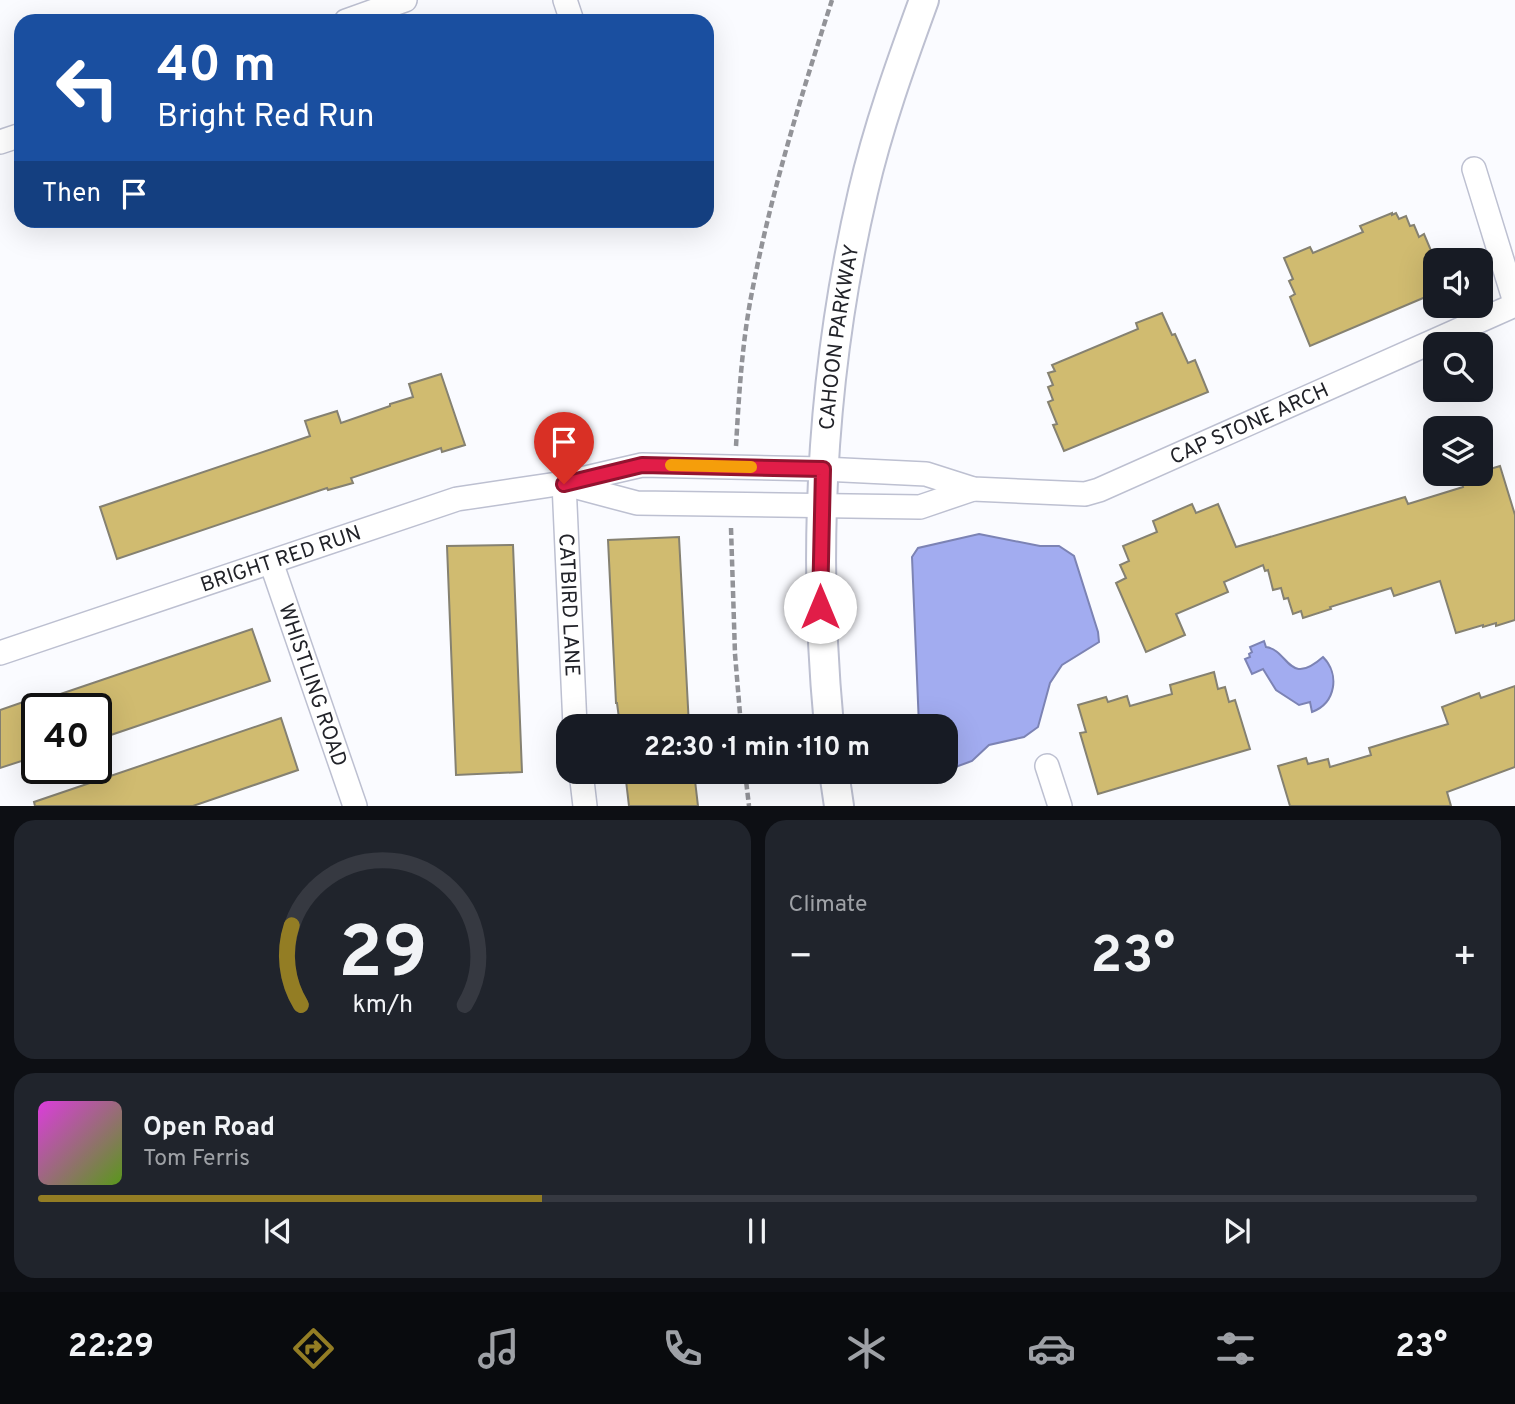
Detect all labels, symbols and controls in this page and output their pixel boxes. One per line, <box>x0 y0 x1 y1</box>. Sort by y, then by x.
text: 40 m <box>157 37 276 99</box>
icon: left <box>42 42 133 133</box>
text: Bright Red Run <box>157 98 374 138</box>
icon: arrive <box>115 175 153 213</box>
text: Then <box>42 178 101 211</box>
street label: CAHOON PARKWAY <box>814 242 866 431</box>
map controls <box>1423 248 1493 486</box>
button: sound <box>1423 248 1493 318</box>
button: search <box>1423 332 1493 402</box>
street label: CAP STONE ARCH <box>1166 377 1333 472</box>
pin <box>534 412 594 484</box>
button: layers <box>1423 416 1493 486</box>
icon: arrive <box>545 423 583 461</box>
street label: BRIGHT RED RUN <box>197 520 365 599</box>
street label: CATBIRD LANE <box>551 533 585 677</box>
position arrow <box>783 570 857 644</box>
street label: WHISTLING ROAD <box>271 600 352 771</box>
speed limit sign: 40 <box>21 693 112 784</box>
text: 22:30 · 1 min · 110 m <box>644 732 870 765</box>
text: Climate <box>789 891 867 920</box>
text: 29 <box>338 912 427 1004</box>
text: 23° <box>1090 925 1175 991</box>
text: − <box>789 934 813 983</box>
text: + <box>1452 934 1477 983</box>
text: km/h <box>352 990 413 1022</box>
text: Open Road <box>143 1112 275 1145</box>
text: Tom Ferris <box>143 1145 250 1174</box>
icon: previous <box>259 1212 297 1250</box>
icon: pause <box>738 1212 776 1250</box>
icon: next <box>1218 1212 1256 1250</box>
icon: directions <box>289 1324 338 1373</box>
icon: music <box>474 1324 523 1373</box>
icon: phone <box>658 1324 707 1373</box>
icon: climate <box>842 1324 891 1373</box>
icon: car <box>1027 1324 1076 1373</box>
icon: filters <box>1211 1324 1260 1373</box>
text: 22:29 <box>68 1328 154 1368</box>
text: 23° <box>1395 1328 1447 1368</box>

